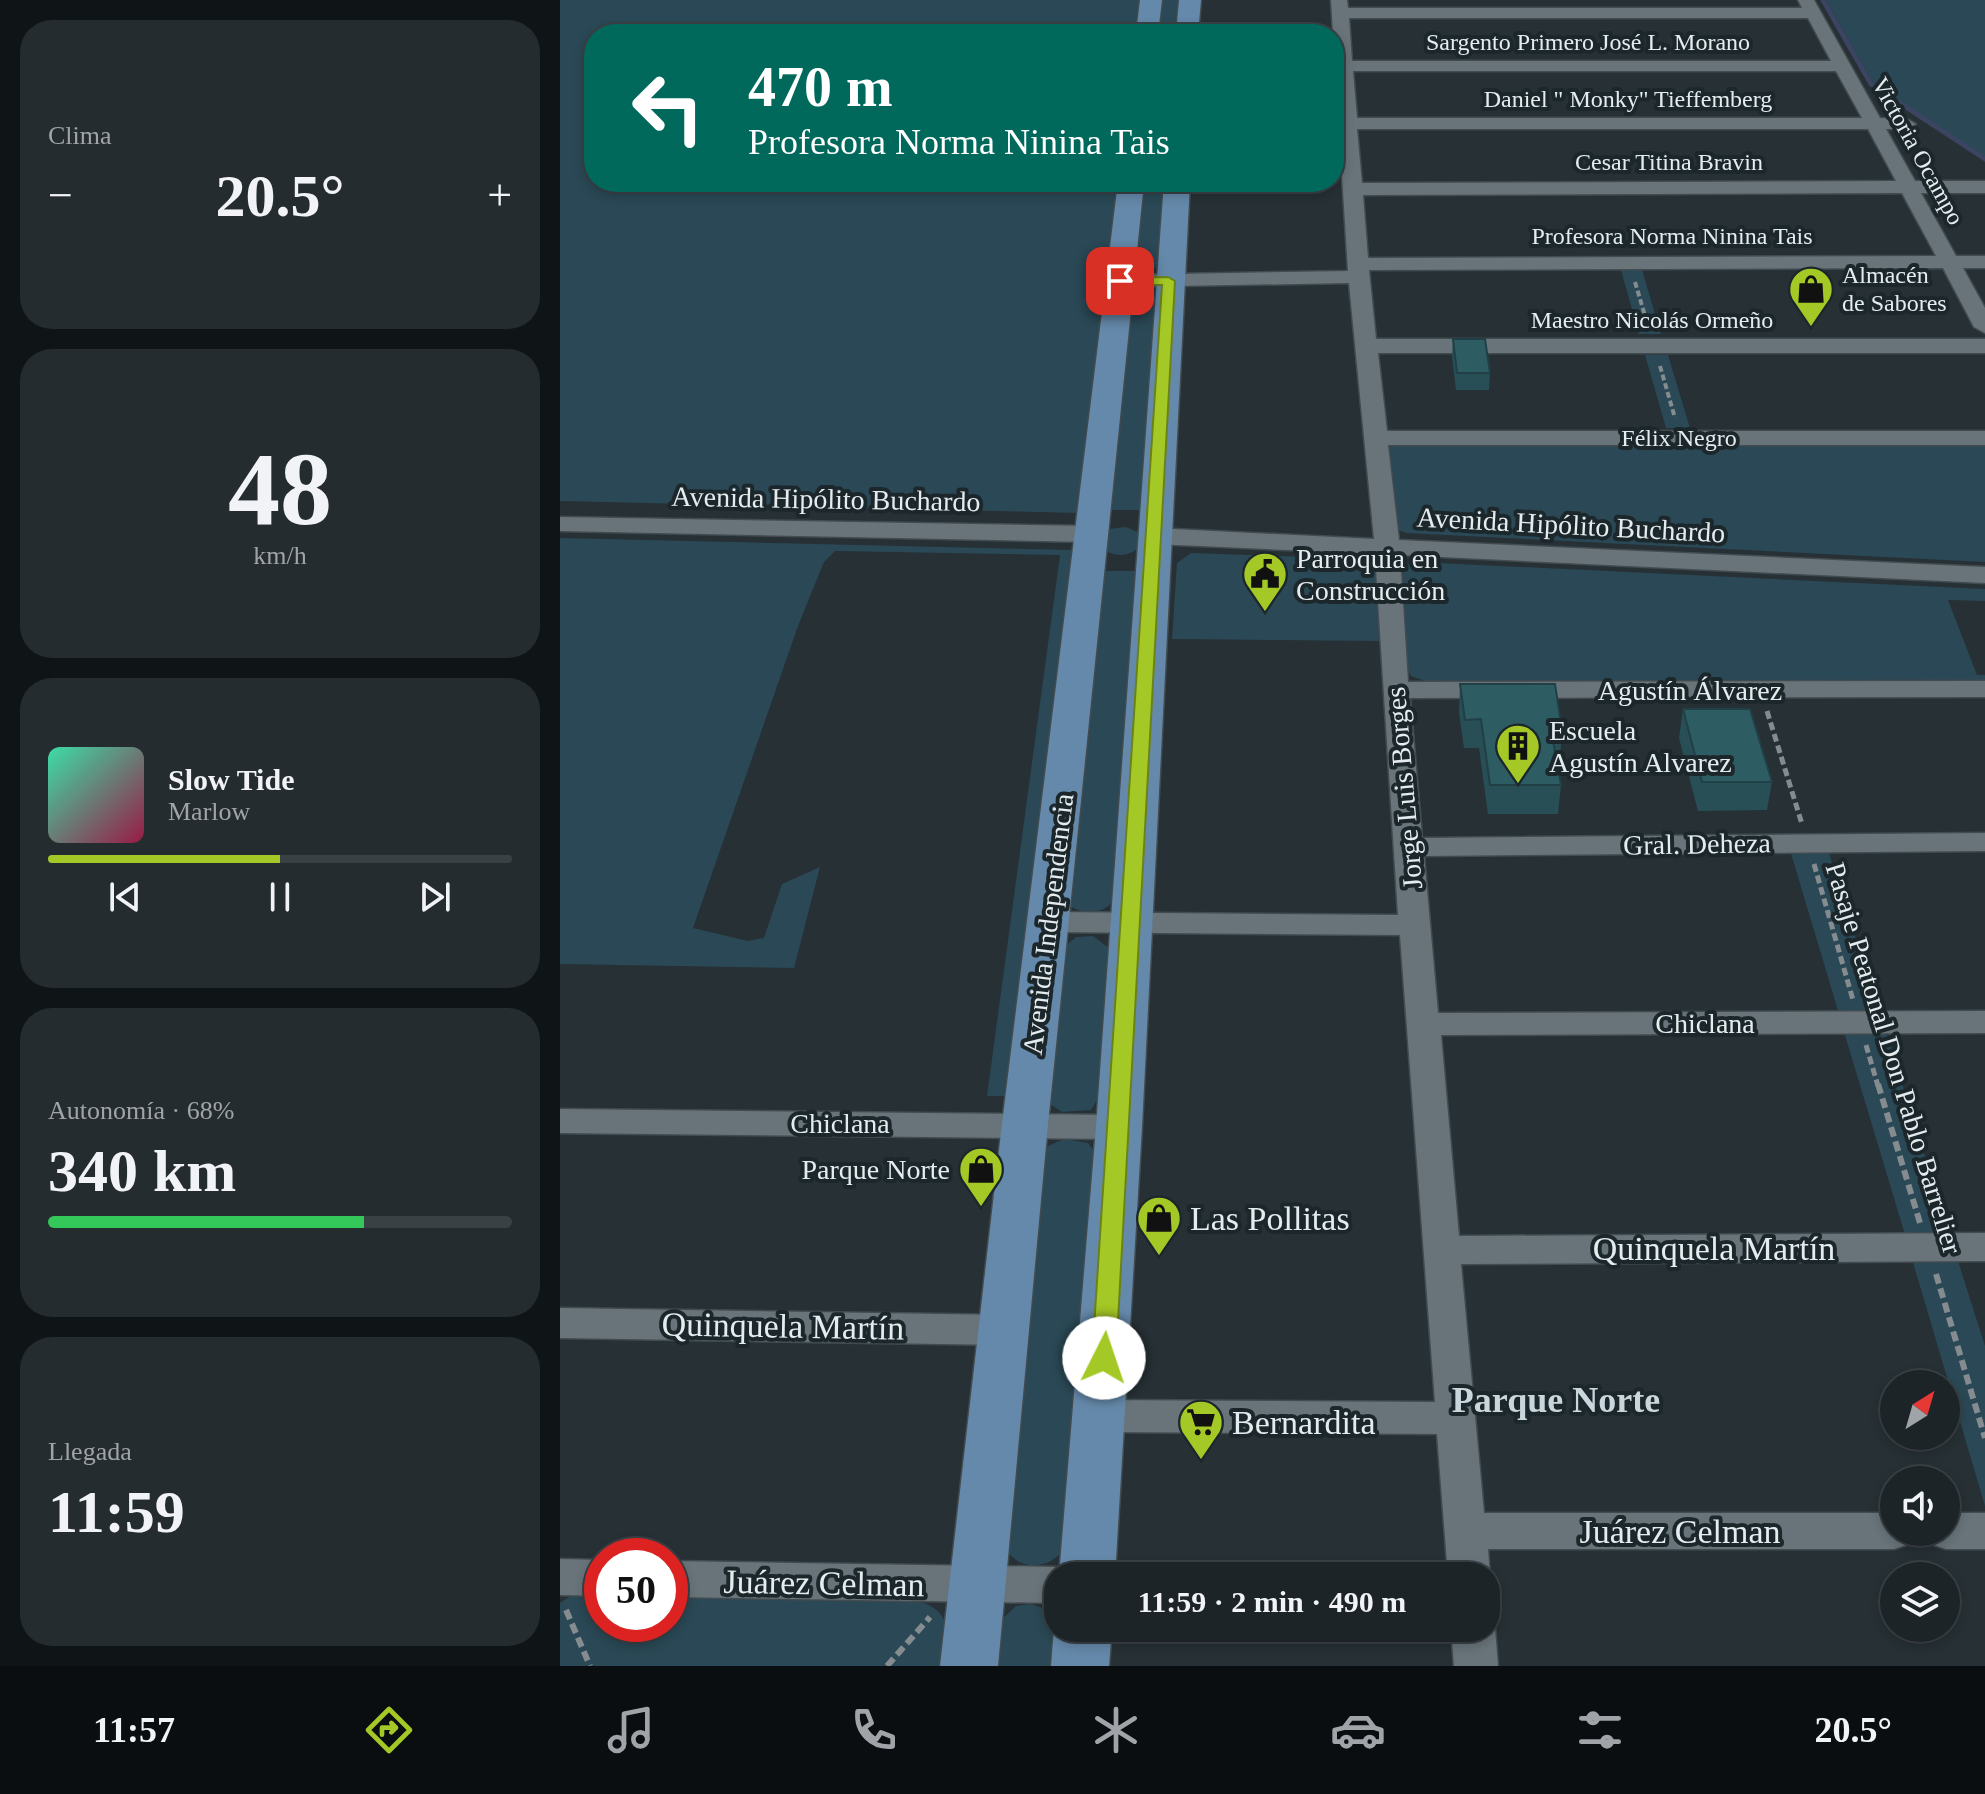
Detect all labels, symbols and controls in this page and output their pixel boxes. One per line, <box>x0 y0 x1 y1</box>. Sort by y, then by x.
street label: Sargento Primero José L. Morano <box>1426 29 1750 55</box>
icon: left <box>616 56 720 160</box>
text: 470 m <box>748 56 893 118</box>
street label: Victoria Ocampo <box>1867 73 1969 229</box>
street label: Daniel " Monky" Tieffemberg <box>1484 86 1772 112</box>
text: Clima <box>48 121 112 150</box>
text: Profesora Norma Ninina Tais <box>748 122 1170 162</box>
street label: Cesar Titina Bravin <box>1575 149 1763 175</box>
text: 20.5° <box>216 163 345 229</box>
text: − <box>48 171 73 220</box>
text: + <box>487 171 512 220</box>
street label: Profesora Norma Ninina Tais <box>1531 223 1813 249</box>
pin <box>1086 247 1154 315</box>
icon: arrive <box>1098 259 1142 303</box>
place label: Almacén de Sabores <box>1842 262 1947 316</box>
shop icon: Almacén de Sabores <box>1787 265 1835 328</box>
street label: Maestro Nicolás Ormeño <box>1531 307 1773 333</box>
street label: Félix Negro <box>1621 425 1737 451</box>
text: 48 <box>228 431 332 546</box>
street label: Avenida Hipólito Buchardo <box>671 481 981 517</box>
street label: Avenida Hipólito Buchardo <box>1416 501 1726 549</box>
text: km/h <box>253 541 307 570</box>
place label: Parroquia en Construcción <box>1296 543 1445 606</box>
public building icon: Parroquia en Construcción <box>1241 550 1289 613</box>
street label: Agustín Álvarez <box>1598 675 1782 706</box>
street label: Jorge Luis Borges <box>1380 686 1428 890</box>
place label: Escuela Agustín Alvarez <box>1549 715 1732 778</box>
building icon: Escuela Agustín Alvarez <box>1494 722 1542 785</box>
text: Slow Tide <box>168 763 294 796</box>
street label: Avenida Independencia <box>1017 791 1079 1056</box>
text: Marlow <box>168 797 250 826</box>
street label: Gral. Deheza <box>1623 827 1772 861</box>
street label: Pasaje Peatonal Don Pablo Barrelier <box>1820 859 1969 1258</box>
icon: previous <box>103 875 147 919</box>
icon: pause <box>258 875 302 919</box>
icon: next <box>413 875 457 919</box>
street label: Chiclana <box>1655 1008 1755 1039</box>
text: Autonomía · 68% <box>48 1096 234 1125</box>
street label: Chiclana <box>790 1108 890 1139</box>
text: 340 km <box>48 1138 236 1204</box>
shop icon: Parque Norte <box>957 1145 1005 1208</box>
place label: Parque Norte <box>801 1154 950 1185</box>
shop icon: Las Pollitas <box>1135 1194 1183 1257</box>
place label: Las Pollitas <box>1190 1200 1350 1237</box>
street label: Quinquela Martín <box>1593 1230 1835 1267</box>
street label: Quinquela Martín <box>661 1305 905 1347</box>
position arrow <box>1062 1316 1146 1400</box>
north arrow <box>1880 1370 1960 1450</box>
map controls <box>1880 1370 1960 1642</box>
district label: Parque Norte <box>1452 1380 1660 1420</box>
supermarket icon: Bernardita <box>1177 1398 1225 1461</box>
place label: Bernardita <box>1232 1404 1376 1441</box>
text: Llegada <box>48 1437 132 1466</box>
button: sound <box>1880 1466 1960 1546</box>
text: 11:59 <box>48 1479 185 1545</box>
street label: Juárez Celman <box>1579 1513 1781 1550</box>
speed limit sign: 50 <box>584 1538 688 1642</box>
button: layers <box>1880 1562 1960 1642</box>
street label: Juárez Celman <box>723 1563 925 1603</box>
text: 11:59 · 2 min · 490 m <box>1138 1585 1406 1618</box>
icon: directions <box>361 1702 417 1758</box>
icon: music <box>603 1702 659 1758</box>
icon: phone <box>846 1702 902 1758</box>
icon: climate <box>1088 1702 1144 1758</box>
icon: car <box>1330 1702 1386 1758</box>
icon: filters <box>1572 1702 1628 1758</box>
text: 11:57 <box>93 1710 175 1750</box>
text: 20.5° <box>1814 1710 1892 1750</box>

